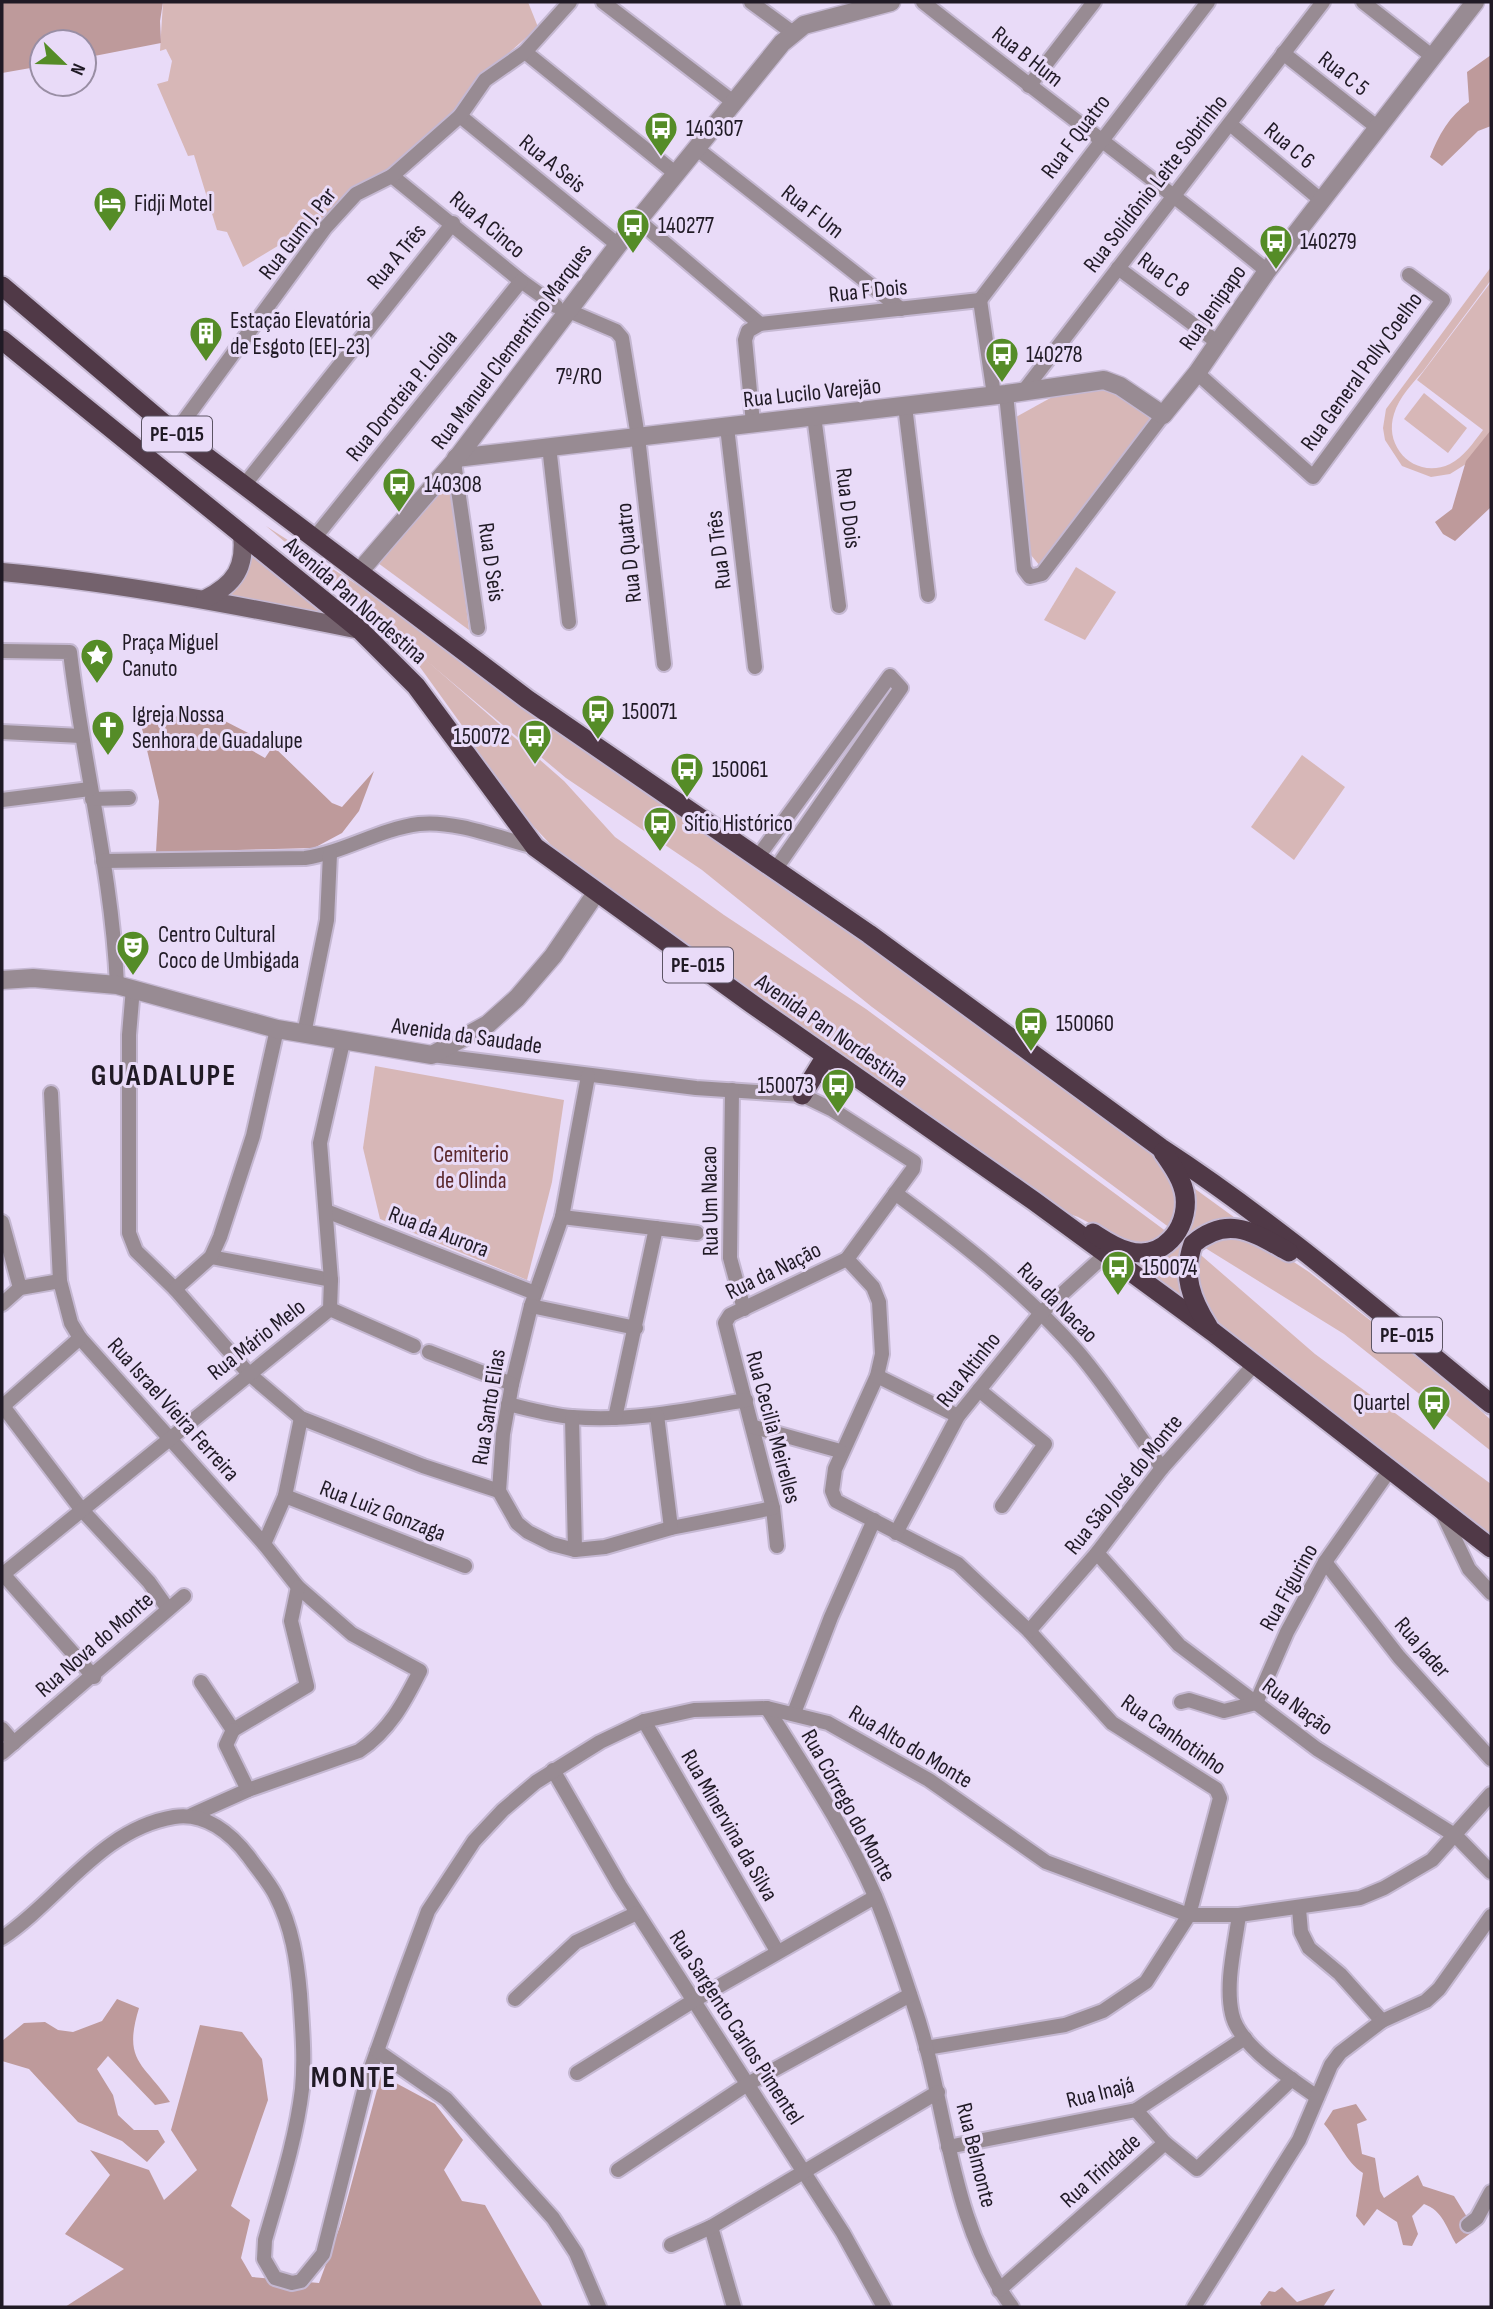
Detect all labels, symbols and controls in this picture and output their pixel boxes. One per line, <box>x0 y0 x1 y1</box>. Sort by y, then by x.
street label: Rua B Hum <box>986 20 1069 93</box>
north arrow <box>28 28 98 98</box>
street label: Rua C 5 <box>1312 45 1374 102</box>
text: N <box>65 60 90 78</box>
street label: Rua F Quatro <box>1035 89 1116 184</box>
street label: Rua Solidônio Leite Sobrinho <box>1078 89 1234 278</box>
bus stop icon: 140307 <box>642 109 680 158</box>
place label: 140307 <box>686 115 743 143</box>
street label: Rua C 6 <box>1258 117 1320 175</box>
street label: Rua A Seis <box>513 128 591 199</box>
street label: Rua F Um <box>776 179 849 245</box>
street label: Rua Gum J. Par <box>253 182 343 285</box>
hotel icon: Fidji Motel <box>91 184 129 233</box>
street label: Rua A Cinco <box>444 185 531 264</box>
place label: Fidji Motel <box>134 190 213 218</box>
bus stop icon: 140277 <box>614 206 652 255</box>
place label: 140277 <box>658 212 714 240</box>
street label: Rua A Três <box>361 218 432 295</box>
bus stop icon: 140279 <box>1257 222 1295 271</box>
place label: 140279 <box>1300 228 1357 256</box>
street label: Rua Manuel Clementino Marques <box>425 238 598 455</box>
street label: Rua C 8 <box>1132 246 1195 303</box>
street label: Rua Jenipapo <box>1173 259 1252 356</box>
street label: Rua F Dois <box>827 273 909 309</box>
street label: Rua General Polly Coelho <box>1295 287 1429 456</box>
place label: Estação Elevatória de Esgoto (EEJ-23) <box>230 307 371 361</box>
building icon: Estação Elevatória de Esgoto (EEJ-23) <box>187 314 225 363</box>
street label: Rua Doroteia P. Loiola <box>340 324 463 467</box>
bus stop icon: 140278 <box>983 335 1021 384</box>
place label: 140278 <box>1026 341 1083 369</box>
district label: 7º/RO <box>556 362 602 391</box>
street label: Rua Lucilo Varejão <box>742 372 882 414</box>
road number: PE-015 <box>142 416 212 452</box>
bus stop icon: 140308 <box>380 465 418 514</box>
street label: Rua D Dois <box>829 466 867 550</box>
place label: 140308 <box>424 471 482 499</box>
street label: Rua D Quatro <box>610 502 648 604</box>
street label: Rua D Três <box>700 509 738 591</box>
street label: Rua D Seis <box>472 521 510 603</box>
street label: Avenida Pan Nordestina <box>277 530 432 670</box>
place label: Praça Miguel Canuto <box>122 629 218 683</box>
place icon: Praça Miguel Canuto <box>78 636 116 685</box>
bus stop icon: 150071 <box>579 692 617 741</box>
place label: 150071 <box>622 698 677 726</box>
place label: Igreja Nossa Senhora de Guadalupe <box>132 701 303 755</box>
church icon: Igreja Nossa Senhora de Guadalupe <box>89 708 127 757</box>
bus stop icon: 150072 <box>516 717 554 766</box>
place label: 150072 <box>454 723 510 751</box>
bus stop icon: 150061 <box>668 750 706 799</box>
place label: 150061 <box>712 756 768 784</box>
bus stop icon: Sítio Histórico <box>641 804 679 853</box>
place label: Sítio Histórico <box>684 810 793 838</box>
place label: Centro Cultural Coco de Umbigada <box>158 921 299 975</box>
theatre icon: Centro Cultural Coco de Umbigada <box>114 928 152 977</box>
road number: PE-015 <box>663 948 733 982</box>
street label: Avenida Pan Nordestina <box>749 967 913 1094</box>
bus stop icon: 150060 <box>1012 1004 1050 1053</box>
place label: 150060 <box>1056 1010 1114 1038</box>
street label: Avenida da Saudade <box>389 1011 544 1060</box>
district label: GUADALUPE <box>91 1058 237 1094</box>
bus stop icon: 150073 <box>819 1066 857 1115</box>
place label: 150073 <box>757 1072 814 1100</box>
park label: Cemiterio de Olinda <box>433 1141 509 1195</box>
street label: Rua Um Nacao <box>695 1146 725 1256</box>
street label: Rua da Aurora <box>385 1200 493 1264</box>
street label: Rua da Nação <box>721 1236 826 1306</box>
bus stop icon: 150074 <box>1099 1248 1137 1297</box>
place label: 150074 <box>1142 1254 1198 1282</box>
street label: Rua da Nacao <box>1011 1256 1104 1349</box>
street label: Rua Mário Melo <box>202 1293 311 1387</box>
road number: PE-015 <box>1372 1318 1442 1352</box>
street label: Rua Altinho <box>931 1326 1007 1413</box>
street label: Rua Israel Vieira Ferreira <box>101 1332 245 1487</box>
street label: Rua Santo Elias <box>466 1347 512 1467</box>
street label: Rua Cecilia Meirelles <box>739 1348 807 1507</box>
bus stop icon: Quartel <box>1415 1383 1453 1432</box>
place label: Quartel <box>1353 1389 1410 1417</box>
street label: Rua São José do Monte <box>1059 1409 1189 1560</box>
street label: Rua Luiz Gonzaga <box>316 1474 450 1548</box>
street label: Rua Figurino <box>1254 1539 1324 1636</box>
street label: Rua Nova do Monte <box>30 1586 159 1704</box>
street label: Rua Jader <box>1388 1611 1457 1684</box>
street label: Rua Nação <box>1257 1672 1338 1742</box>
street label: Rua Canhotinho <box>1115 1688 1231 1781</box>
street label: Rua Alto do Monte <box>844 1699 977 1795</box>
street label: Rua Córrego do Monte <box>795 1724 902 1886</box>
street label: Rua Minervina da Silva <box>675 1745 784 1906</box>
street label: Rua Sargento Carlos Pimentel <box>663 1925 809 2130</box>
district label: MONTE <box>311 2060 397 2096</box>
street label: Rua Inajá <box>1063 2071 1137 2115</box>
street label: Rua Belmonte <box>950 2100 1003 2210</box>
street label: Rua Trindade <box>1055 2127 1147 2214</box>

